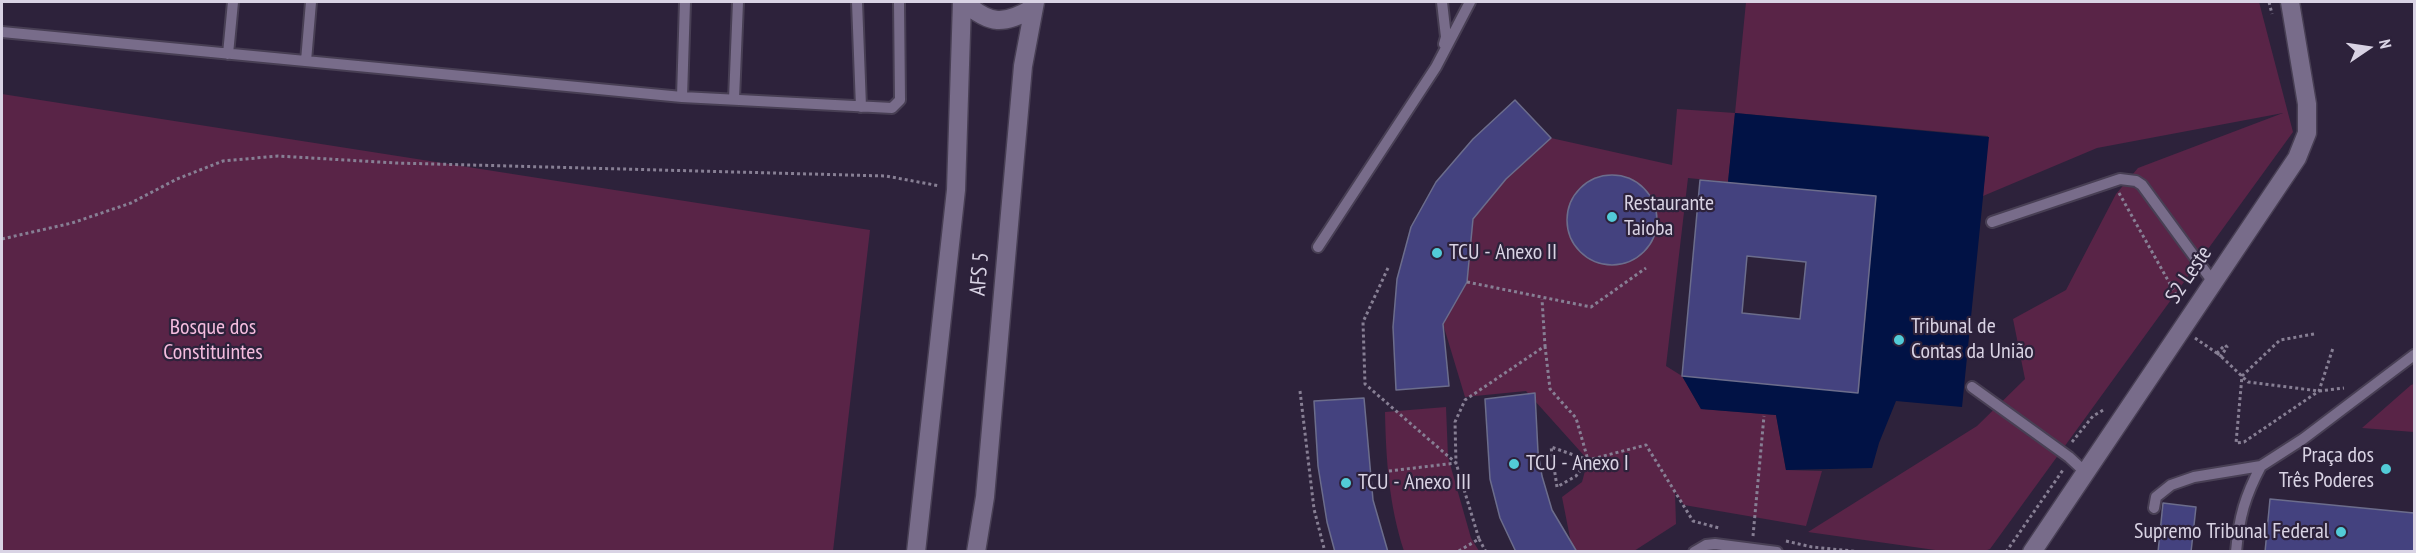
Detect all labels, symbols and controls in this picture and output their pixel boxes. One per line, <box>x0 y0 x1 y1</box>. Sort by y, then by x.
north arrow <box>2338 18 2398 78</box>
text: N <box>2375 37 2396 50</box>
place label: Restaurante Taioba <box>1624 191 1714 242</box>
marker: Restaurante Taioba <box>1605 210 1619 224</box>
place label: TCU - Anexo II <box>1449 240 1557 266</box>
street label: S2 Leste <box>2160 241 2218 309</box>
marker: TCU - Anexo II <box>1430 246 1444 260</box>
street label: AFS 5 <box>965 251 995 297</box>
place label: Tribunal de Contas da União <box>1911 314 2034 366</box>
park label: Bosque dos Constituintes <box>163 315 263 366</box>
marker: Tribunal de Contas da União <box>1892 333 1906 347</box>
place label: Praça dos Três Poderes <box>2279 443 2374 494</box>
place label: TCU - Anexo I <box>1526 451 1629 477</box>
marker: TCU - Anexo I <box>1507 457 1521 471</box>
marker: Praça dos Três Poderes <box>2379 462 2393 476</box>
place label: TCU - Anexo III <box>1358 470 1471 496</box>
marker: TCU - Anexo III <box>1339 476 1353 490</box>
place label: Supremo Tribunal Federal <box>2134 519 2329 545</box>
marker: Supremo Tribunal Federal <box>2334 525 2348 539</box>

